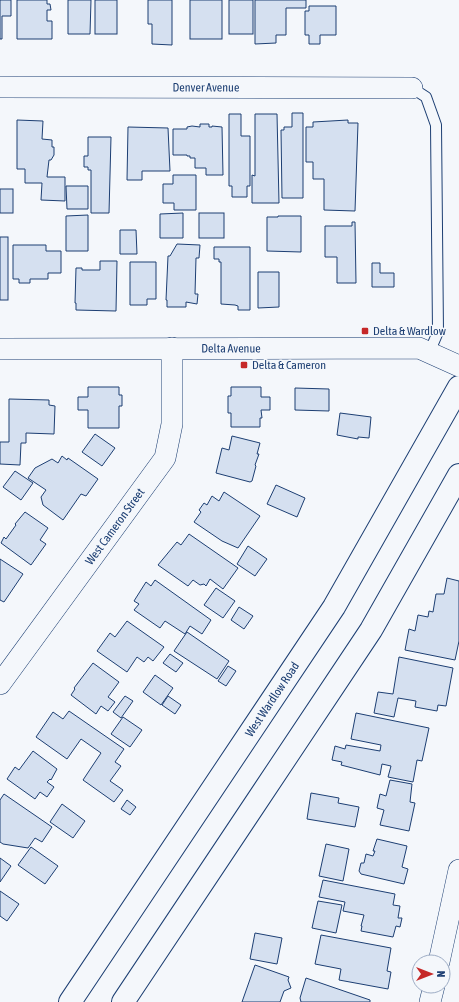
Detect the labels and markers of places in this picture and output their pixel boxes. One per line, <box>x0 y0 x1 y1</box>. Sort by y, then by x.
place label: Delta & Wardlow <box>373 324 446 338</box>
marker: Delta & Wardlow <box>360 326 370 336</box>
place label: Delta & Cameron <box>252 358 326 372</box>
marker: Delta & Cameron <box>239 360 249 370</box>

